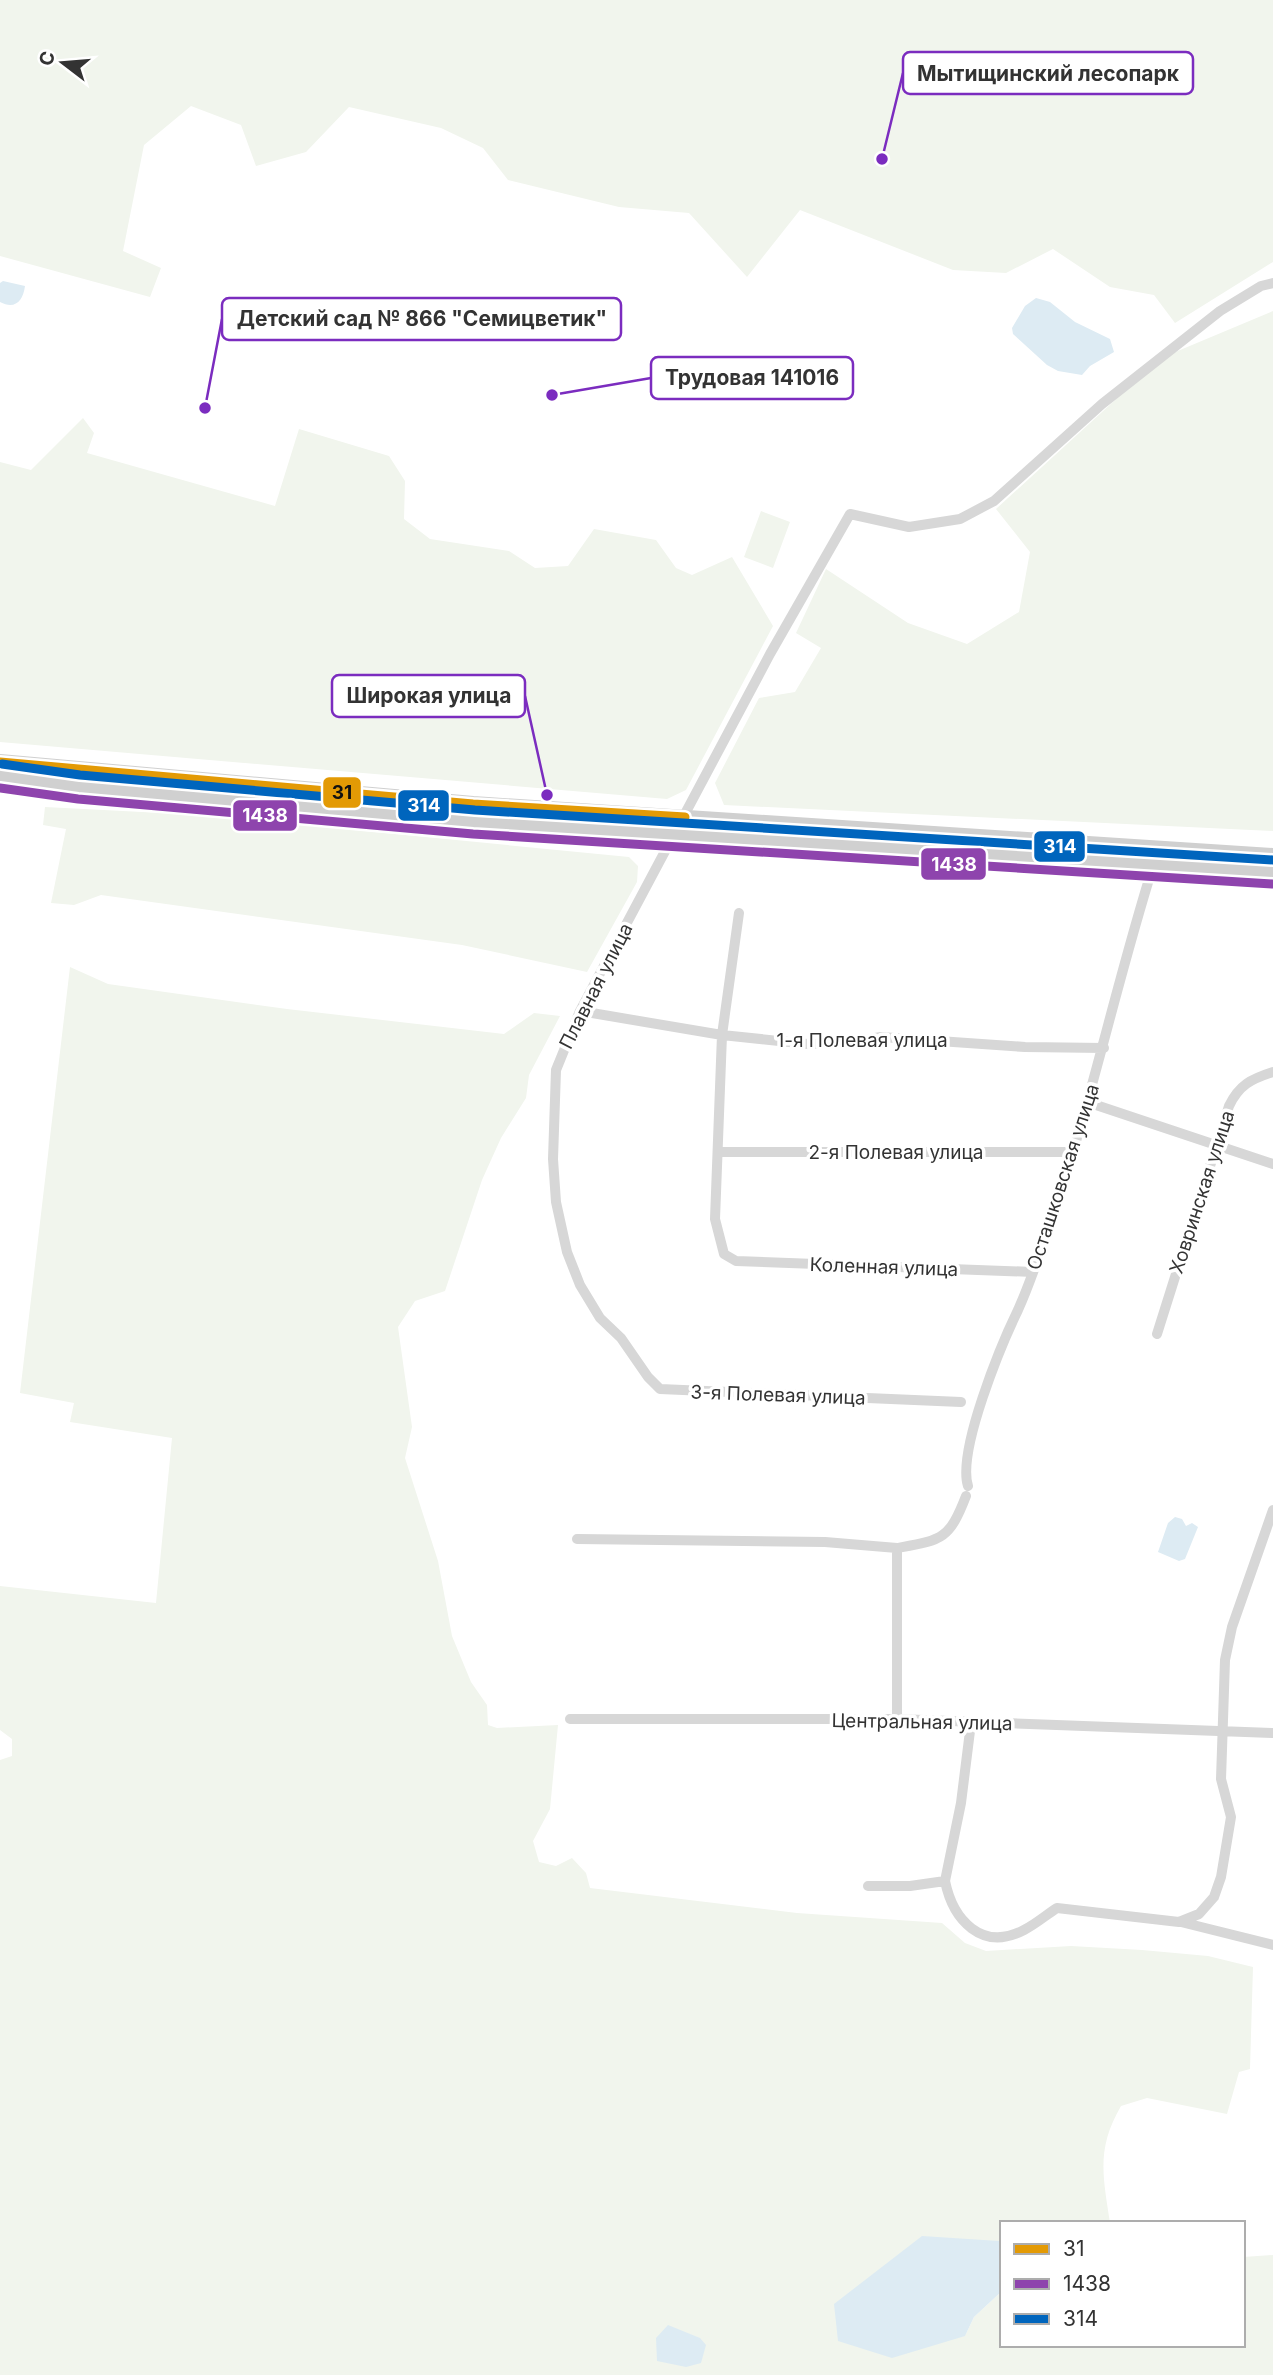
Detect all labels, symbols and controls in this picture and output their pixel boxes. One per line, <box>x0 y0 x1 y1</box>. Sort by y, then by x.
north arrow <box>28 28 98 98</box>
text: С <box>34 49 60 68</box>
callout: Мытищинский лесопарк <box>903 52 1193 94</box>
text: Мытищинский лесопарк <box>917 61 1180 86</box>
callout: Детский сад № 866 "Семицветик" <box>222 298 621 340</box>
text: Детский сад № 866 "Семицветик" <box>237 306 607 331</box>
callout: Трудовая 141016 <box>651 357 853 399</box>
text: Трудовая 141016 <box>665 365 839 390</box>
callout: Широкая улица <box>332 675 525 717</box>
text: Широкая улица <box>347 683 511 708</box>
line badge: 31 <box>322 776 362 809</box>
text: 31 <box>332 781 352 804</box>
line badge: 314 <box>397 789 450 822</box>
text: 314 <box>407 794 441 817</box>
line badge: 1438 <box>232 799 298 832</box>
text: 1438 <box>242 804 288 827</box>
line badge: 314 <box>1033 830 1086 863</box>
text: 314 <box>1043 835 1077 858</box>
line badge: 1438 <box>920 847 987 881</box>
text: 1438 <box>931 853 977 876</box>
street label: Плавная улица <box>554 919 638 1053</box>
street label: 1-я Полевая улица <box>776 1029 948 1052</box>
street label: Осташковская улица <box>1022 1081 1104 1273</box>
street label: Ховринская улица <box>1165 1107 1239 1277</box>
street label: 2-я Полевая улица <box>809 1141 984 1164</box>
street label: Коленная улица <box>809 1253 959 1281</box>
street label: 3-я Полевая улица <box>690 1380 866 1410</box>
street label: Центральная улица <box>831 1709 1013 1735</box>
legend <box>1000 2221 1245 2347</box>
text: 31 <box>1063 2236 1085 2261</box>
text: 1438 <box>1063 2271 1111 2296</box>
text: 314 <box>1063 2306 1098 2331</box>

